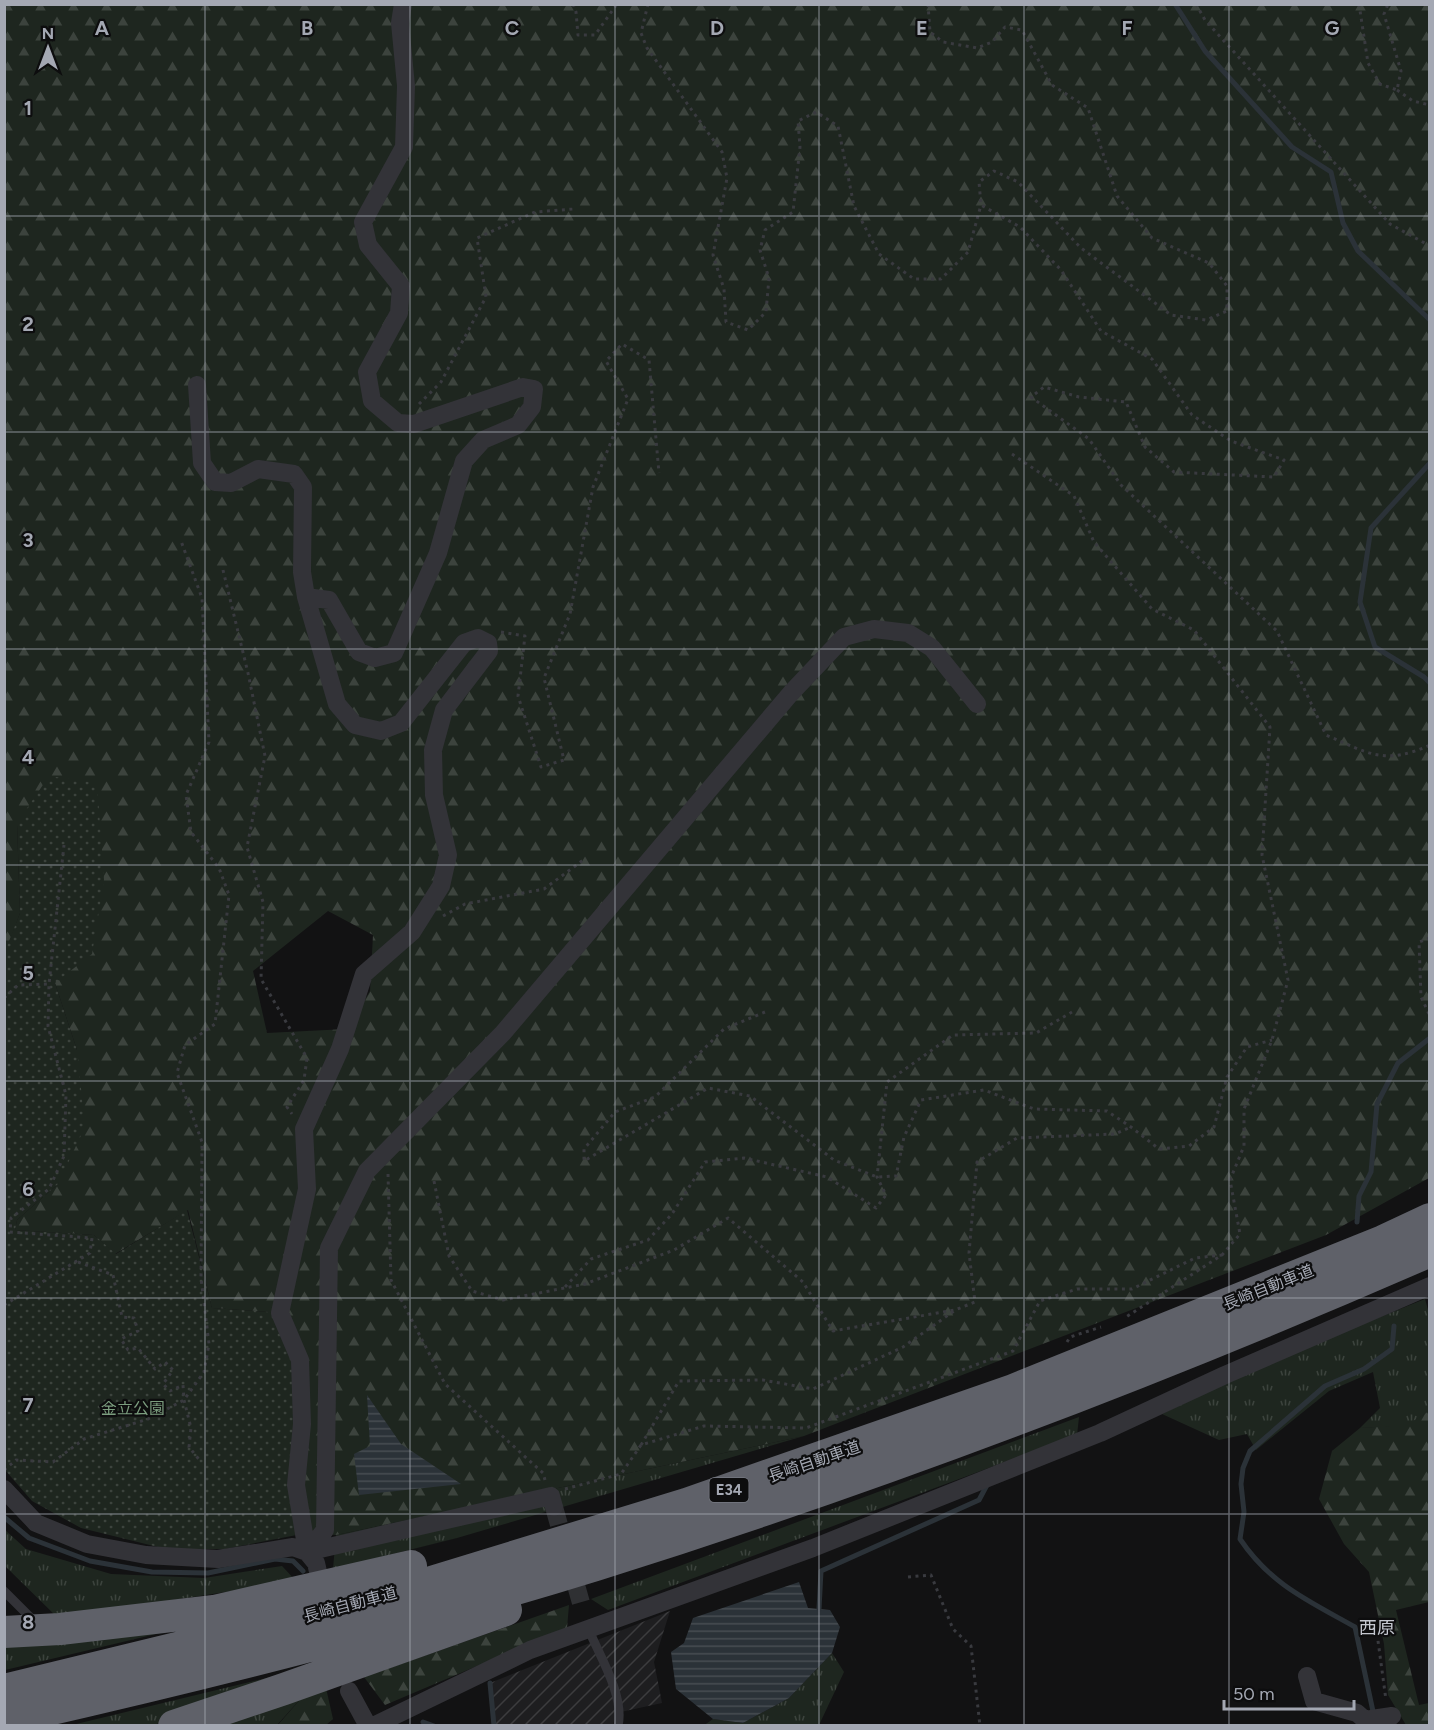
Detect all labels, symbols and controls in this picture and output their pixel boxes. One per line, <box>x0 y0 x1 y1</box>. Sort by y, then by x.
text: A <box>95 16 110 40</box>
text: B <box>301 16 313 40</box>
text: C <box>505 16 519 40</box>
text: D <box>710 16 724 40</box>
text: E <box>916 16 928 40</box>
text: F <box>1121 16 1133 40</box>
text: G <box>1325 16 1340 40</box>
north arrow <box>18 18 78 78</box>
text: N <box>42 24 54 43</box>
text: 1 <box>24 96 32 120</box>
text: 2 <box>22 312 34 336</box>
text: 3 <box>22 528 34 552</box>
text: 4 <box>22 745 35 769</box>
text: 5 <box>22 961 34 985</box>
text: 6 <box>22 1177 34 1201</box>
street label: 長崎自動車道 <box>1220 1261 1316 1314</box>
text: 7 <box>22 1393 34 1417</box>
park label: 金立公園 <box>101 1399 165 1418</box>
street label: 長崎自動車道 <box>766 1437 863 1486</box>
road number: E34 <box>710 1478 748 1502</box>
street label: 長崎自動車道 <box>301 1583 399 1626</box>
text: 8 <box>22 1610 34 1634</box>
district label: 西原 <box>1359 1617 1395 1639</box>
scale bar <box>1224 1673 1354 1711</box>
text: 50 m <box>1233 1683 1275 1705</box>

